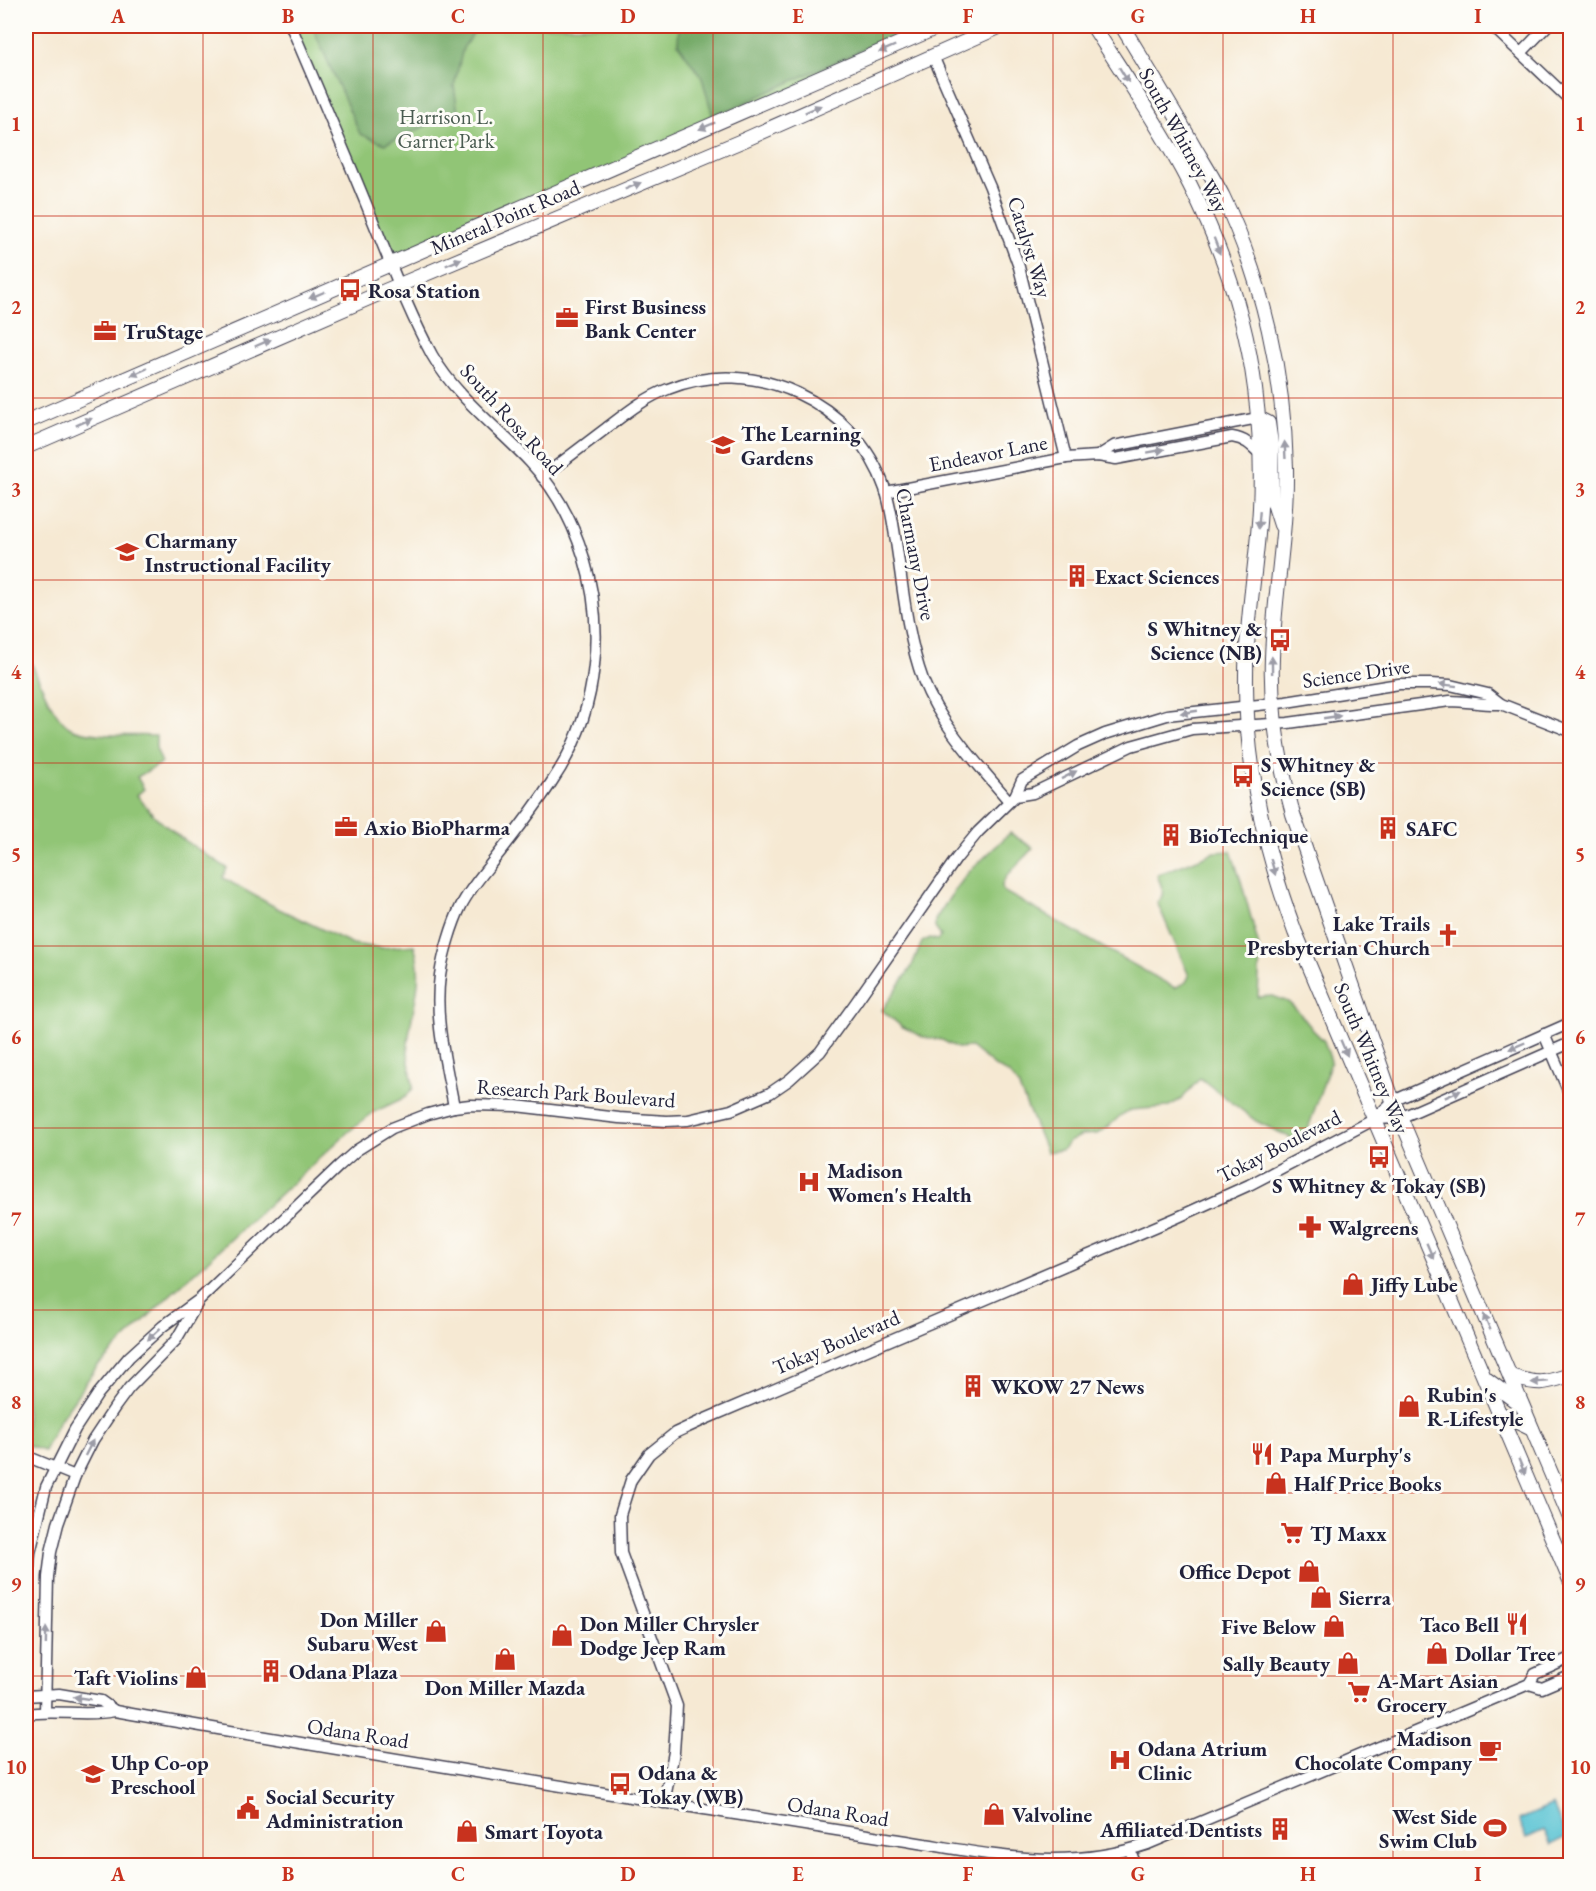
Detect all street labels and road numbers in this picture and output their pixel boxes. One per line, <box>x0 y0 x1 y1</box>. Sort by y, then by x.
street label: South Whitney Way <box>1133 63 1235 218</box>
street label: Mineral Point Road <box>426 173 584 261</box>
street label: Catalyst Way <box>1002 193 1058 302</box>
street label: South Rosa Road <box>455 357 570 481</box>
street label: Endeavor Lane <box>927 428 1049 478</box>
street label: Charmany Drive <box>890 485 942 623</box>
street label: Science Drive <box>1301 652 1411 694</box>
street label: South Whitney Way <box>1328 978 1416 1138</box>
street label: Research Park Boulevard <box>476 1073 677 1113</box>
street label: Tokay Boulevard <box>1213 1103 1346 1189</box>
street label: Tokay Boulevard <box>768 1303 904 1381</box>
street label: Odana Road <box>305 1712 411 1754</box>
street label: Odana Road <box>785 1790 891 1832</box>

